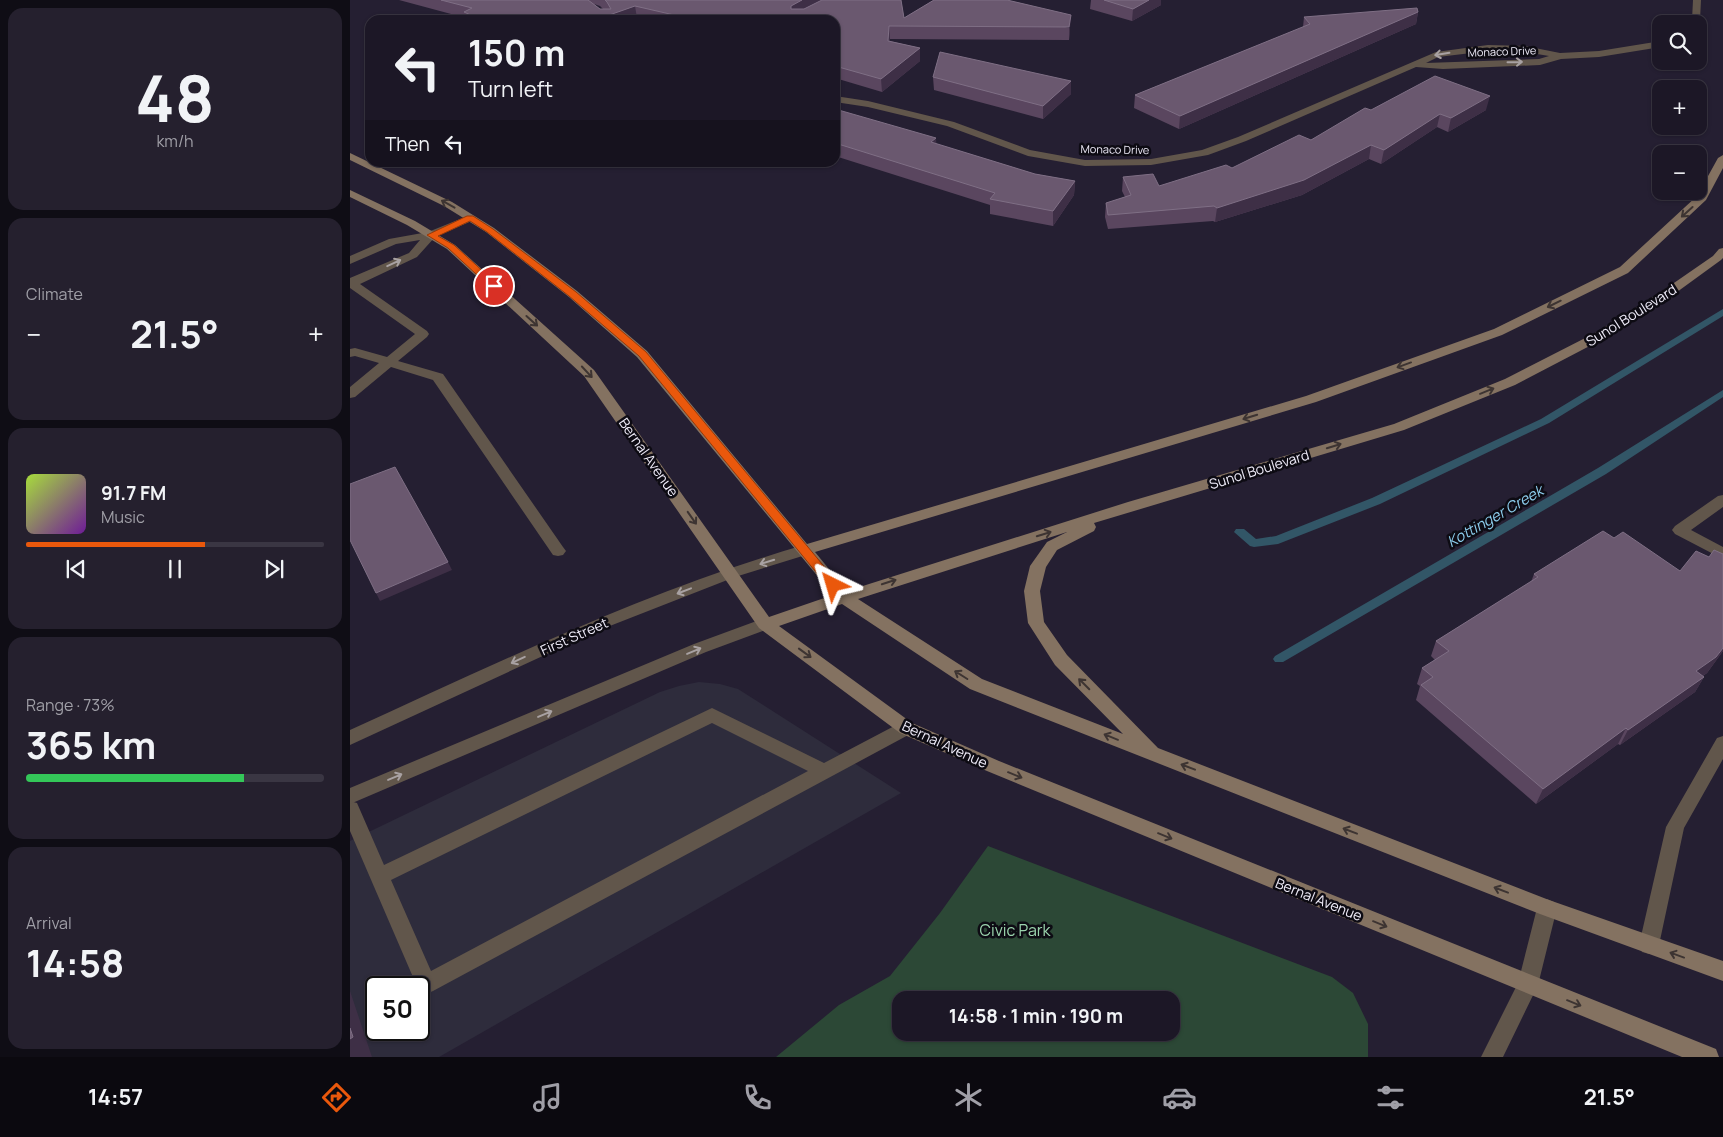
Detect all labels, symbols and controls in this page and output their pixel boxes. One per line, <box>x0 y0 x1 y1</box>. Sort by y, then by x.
map controls <box>1652 15 1707 200</box>
button: search <box>1652 15 1707 70</box>
text: 150 m <box>468 29 565 77</box>
icon: left <box>385 35 450 100</box>
street label: Monaco Drive <box>1467 42 1537 60</box>
one-way arrow <box>1434 50 1450 60</box>
text: 48 <box>135 53 215 142</box>
one-way arrow <box>1506 57 1523 67</box>
text: Turn left <box>468 74 553 104</box>
button: + <box>1652 80 1707 135</box>
text: km/h <box>156 130 194 152</box>
icon: left <box>440 130 468 158</box>
text: Then <box>385 131 430 157</box>
street label: Monaco Drive <box>1080 141 1150 157</box>
button: − <box>1652 145 1707 200</box>
one-way arrow <box>441 199 456 209</box>
one-way arrow <box>1680 206 1693 218</box>
one-way arrow <box>386 258 401 268</box>
pin <box>473 265 515 307</box>
icon: arrive <box>480 272 508 300</box>
street label: Sunol Boulevard <box>1582 279 1680 351</box>
text: Climate <box>26 283 83 305</box>
one-way arrow <box>1547 300 1562 309</box>
text: 21.5° <box>130 307 219 359</box>
text: − <box>26 315 41 353</box>
text: + <box>308 315 324 353</box>
one-way arrow <box>525 315 538 326</box>
one-way arrow <box>1397 361 1412 370</box>
one-way arrow <box>581 366 593 379</box>
one-way arrow <box>1479 386 1494 396</box>
one-way arrow <box>1242 412 1258 422</box>
street label: Bernal Avenue <box>615 414 683 500</box>
one-way arrow <box>1326 441 1342 451</box>
street label: Sunol Boulevard <box>1207 445 1311 493</box>
water label: Kottinger Creek <box>1443 479 1549 552</box>
text: 91.7 FM <box>101 480 166 506</box>
text: Music <box>101 506 145 528</box>
one-way arrow <box>687 511 697 525</box>
one-way arrow <box>1036 528 1052 538</box>
icon: previous <box>62 555 90 583</box>
icon: pause <box>161 555 189 583</box>
icon: next <box>260 555 288 583</box>
one-way arrow <box>759 557 775 567</box>
position arrow <box>806 558 858 610</box>
one-way arrow <box>881 577 897 586</box>
one-way arrow <box>677 586 692 596</box>
street label: First Street <box>537 613 611 659</box>
one-way arrow <box>686 645 701 655</box>
one-way arrow <box>798 648 812 658</box>
one-way arrow <box>511 656 526 666</box>
one-way arrow <box>954 669 968 680</box>
one-way arrow <box>1079 678 1091 690</box>
text: Range · 73% <box>26 694 115 716</box>
one-way arrow <box>537 709 552 718</box>
street label: Bernal Avenue <box>899 716 991 772</box>
text: 365 km <box>26 718 156 770</box>
one-way arrow <box>1104 732 1119 741</box>
one-way arrow <box>1180 762 1195 771</box>
one-way arrow <box>1007 770 1022 780</box>
one-way arrow <box>387 772 402 782</box>
one-way arrow <box>1343 826 1358 835</box>
one-way arrow <box>1157 832 1172 842</box>
street label: Bernal Avenue <box>1273 873 1365 925</box>
one-way arrow <box>1494 885 1509 894</box>
text: Arrival <box>26 912 72 934</box>
park label: Civic Park <box>980 919 1052 941</box>
one-way arrow <box>1372 920 1387 930</box>
text: 14:58 <box>26 936 124 988</box>
one-way arrow <box>1670 950 1685 959</box>
speed limit sign: 50 <box>365 976 430 1041</box>
one-way arrow <box>1565 999 1581 1008</box>
text: 14:58 · 1 min · 190 m <box>949 1003 1123 1029</box>
icon: directions <box>319 1080 354 1115</box>
icon: music <box>530 1080 565 1115</box>
icon: phone <box>740 1080 775 1115</box>
icon: climate <box>951 1080 986 1115</box>
icon: car <box>1162 1080 1197 1115</box>
icon: filters <box>1373 1080 1408 1115</box>
text: 14:57 <box>88 1082 143 1112</box>
text: 21.5° <box>1584 1082 1635 1112</box>

